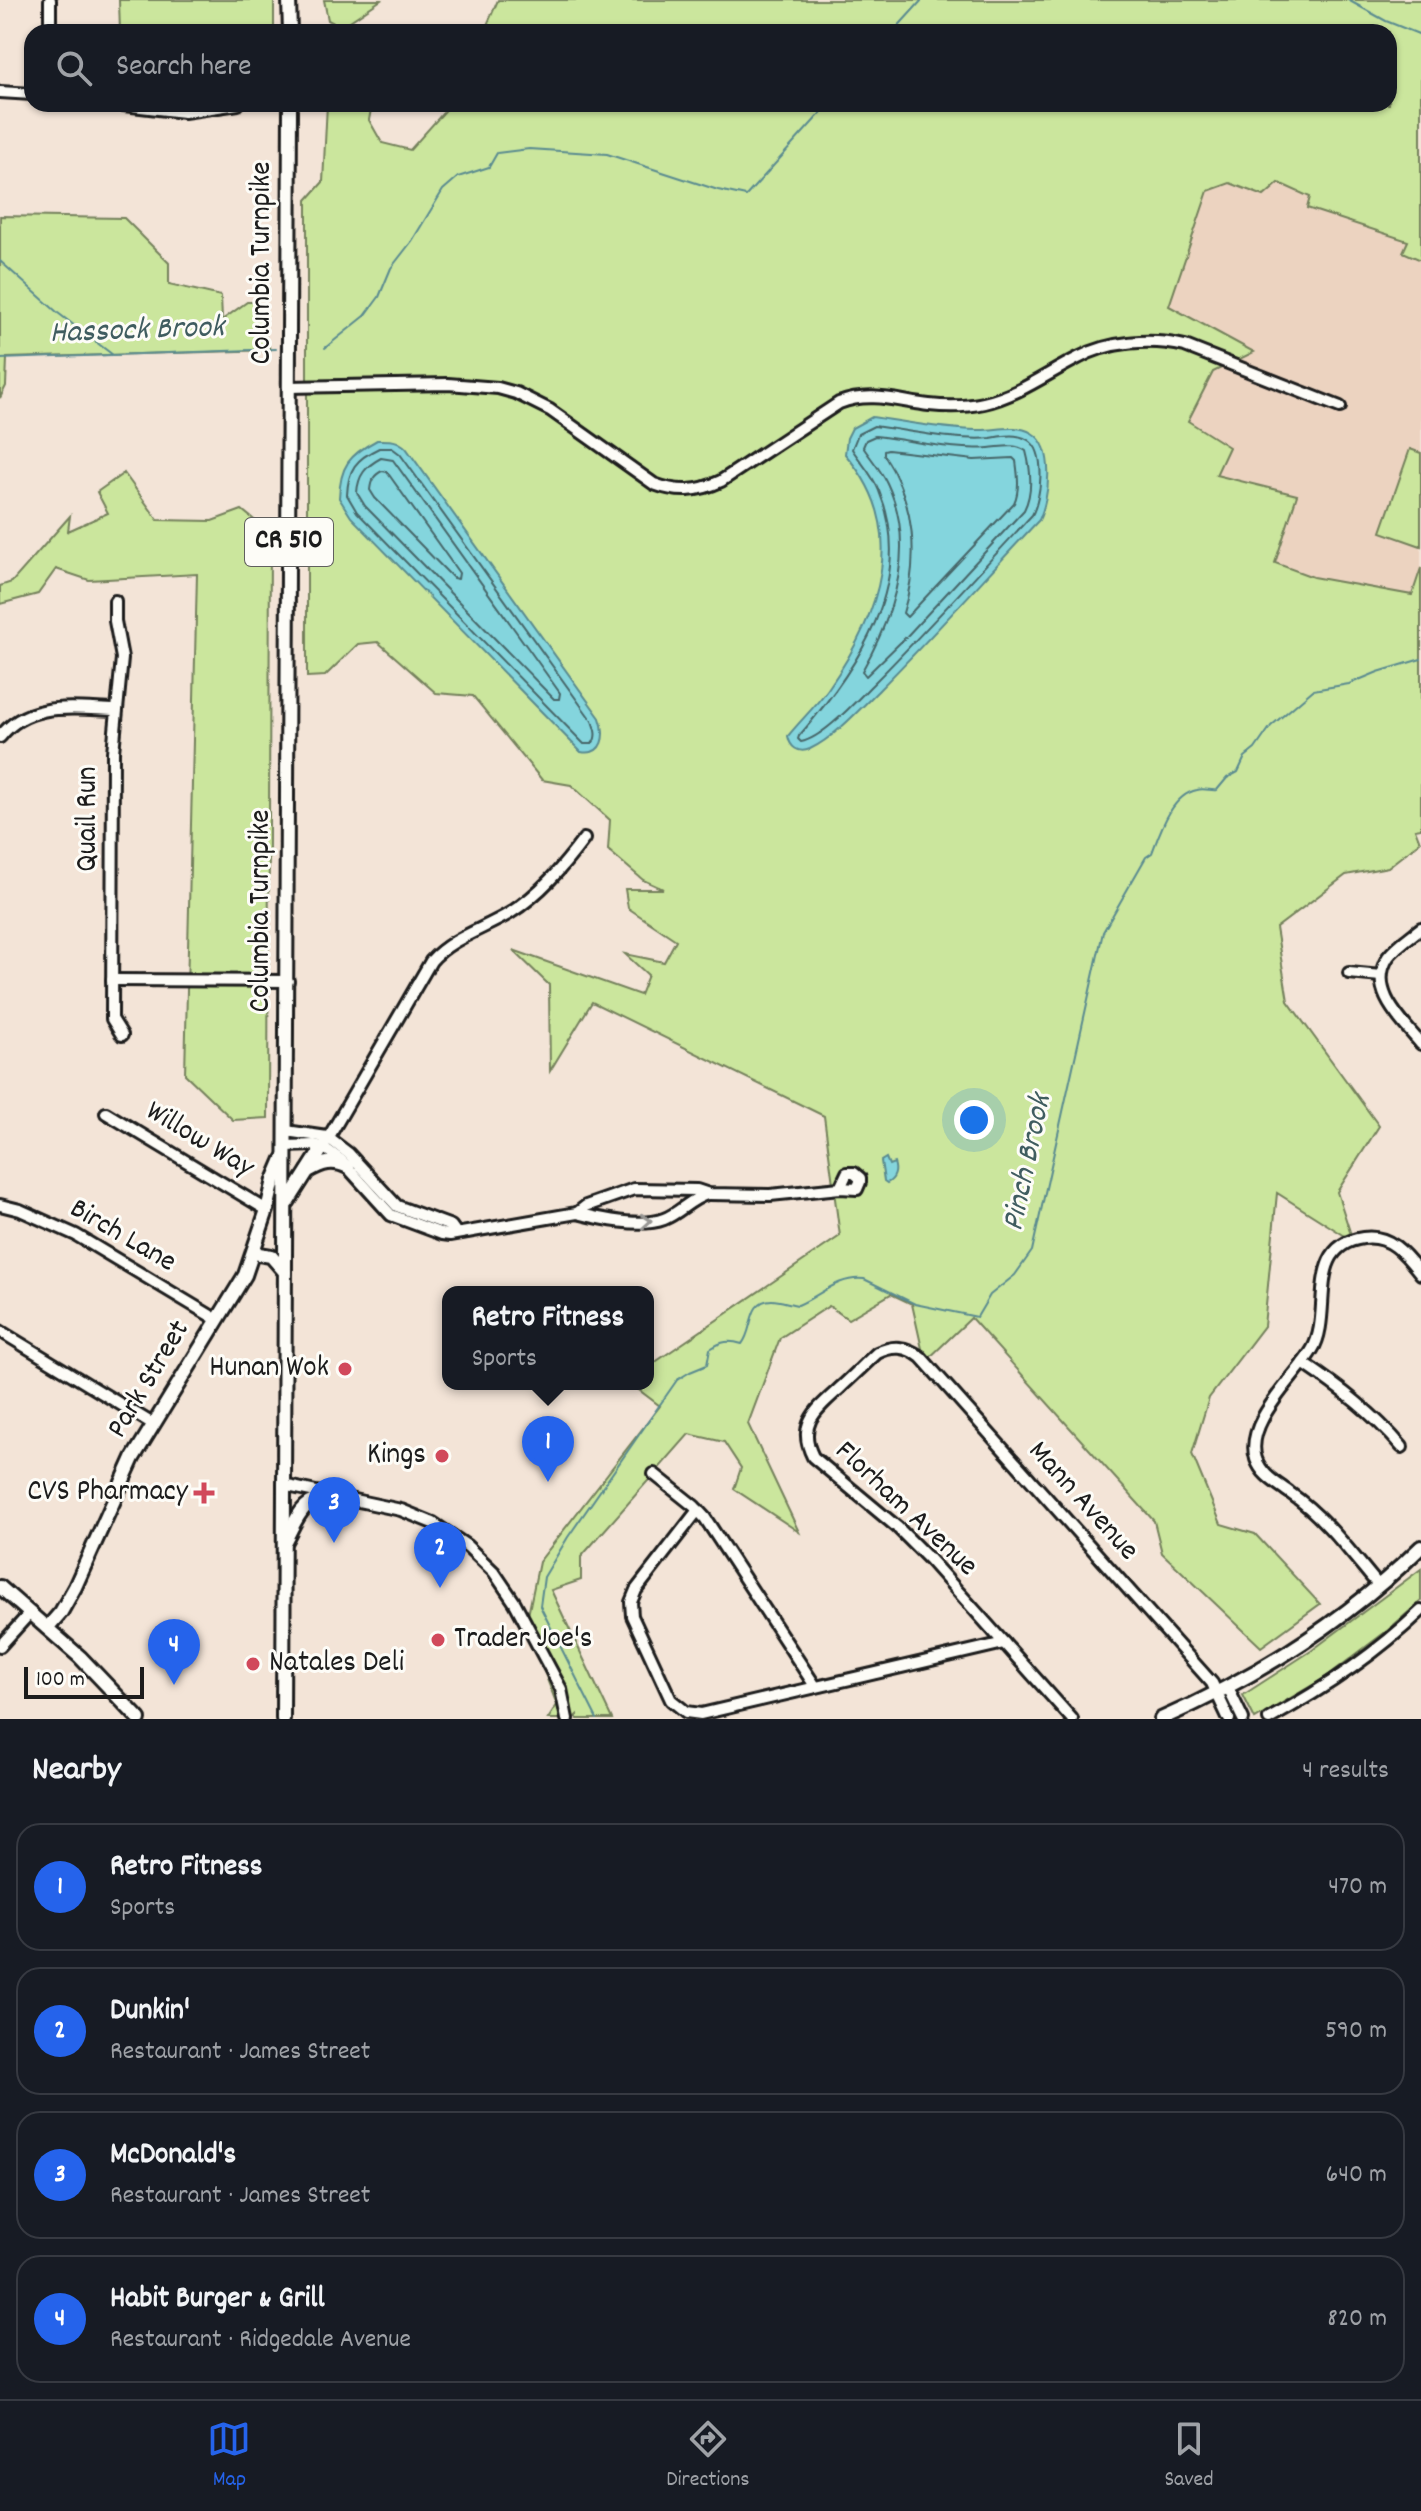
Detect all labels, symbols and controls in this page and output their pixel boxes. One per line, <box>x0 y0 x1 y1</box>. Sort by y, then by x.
search box <box>24 24 1397 112</box>
icon: search <box>52 46 96 90</box>
text: Search here <box>116 47 252 90</box>
street label: Columbia Turnpike <box>242 161 285 365</box>
water label: Hassock Brook <box>49 306 228 358</box>
road number: CR 510 <box>245 518 333 566</box>
street label: Quail Run <box>68 766 111 872</box>
street label: Columbia Turnpike <box>241 809 284 1013</box>
water label: Pinch Brook <box>992 1088 1067 1236</box>
street label: Willow Way <box>137 1092 262 1191</box>
your location <box>954 1100 994 1140</box>
street label: Birch Lane <box>61 1189 183 1285</box>
one-way arrow <box>640 1213 653 1230</box>
popup <box>442 1286 654 1390</box>
text: Retro Fitness <box>472 1298 624 1341</box>
street label: Park Street <box>98 1313 202 1447</box>
text: Sports <box>472 1341 537 1378</box>
place label: Hunan Wok <box>209 1348 329 1391</box>
marker: Hunan Wok <box>336 1360 354 1378</box>
pin: 1 <box>522 1416 574 1482</box>
street label: Florham Avenue <box>824 1432 986 1588</box>
street label: Mann Avenue <box>1016 1432 1148 1572</box>
place label: Kings <box>367 1435 426 1478</box>
marker: Kings <box>433 1447 451 1465</box>
place label: CVS Pharmacy <box>27 1472 189 1515</box>
pin: 3 <box>308 1477 360 1543</box>
marker: CVS Pharmacy <box>195 1484 213 1502</box>
pin: 2 <box>414 1522 466 1588</box>
pin: 4 <box>148 1619 200 1685</box>
place label: Trader Joe's <box>454 1619 592 1662</box>
marker: Trader Joe's <box>429 1631 447 1649</box>
place label: Natales Deli <box>269 1643 404 1686</box>
marker: Natales Deli <box>244 1655 262 1673</box>
scale bar <box>24 1663 144 1699</box>
text: 100 m <box>36 1665 85 1696</box>
text: Nearby <box>32 1747 121 1796</box>
text: 4 results <box>1302 1753 1389 1790</box>
text: Retro Fitness <box>110 1847 263 1890</box>
text: 1 <box>57 1869 63 1906</box>
text: 470 m <box>1328 1869 1387 1906</box>
text: Sports <box>110 1890 175 1927</box>
text: Dunkin' <box>110 1991 190 2034</box>
text: 2 <box>54 2013 66 2050</box>
text: 590 m <box>1325 2013 1387 2050</box>
text: Restaurant · James Street <box>110 2034 370 2071</box>
text: McDonald's <box>110 2135 236 2178</box>
text: 3 <box>54 2157 66 2194</box>
text: 640 m <box>1325 2157 1387 2194</box>
text: Restaurant · James Street <box>110 2178 370 2215</box>
text: Habit Burger & Grill <box>110 2279 325 2322</box>
text: 4 <box>55 2301 65 2338</box>
text: 820 m <box>1327 2301 1387 2338</box>
text: Restaurant · Ridgedale Avenue <box>110 2322 411 2359</box>
tab: Map <box>207 2417 251 2496</box>
tab: Directions <box>666 2417 750 2496</box>
tab: Saved <box>1164 2417 1214 2496</box>

